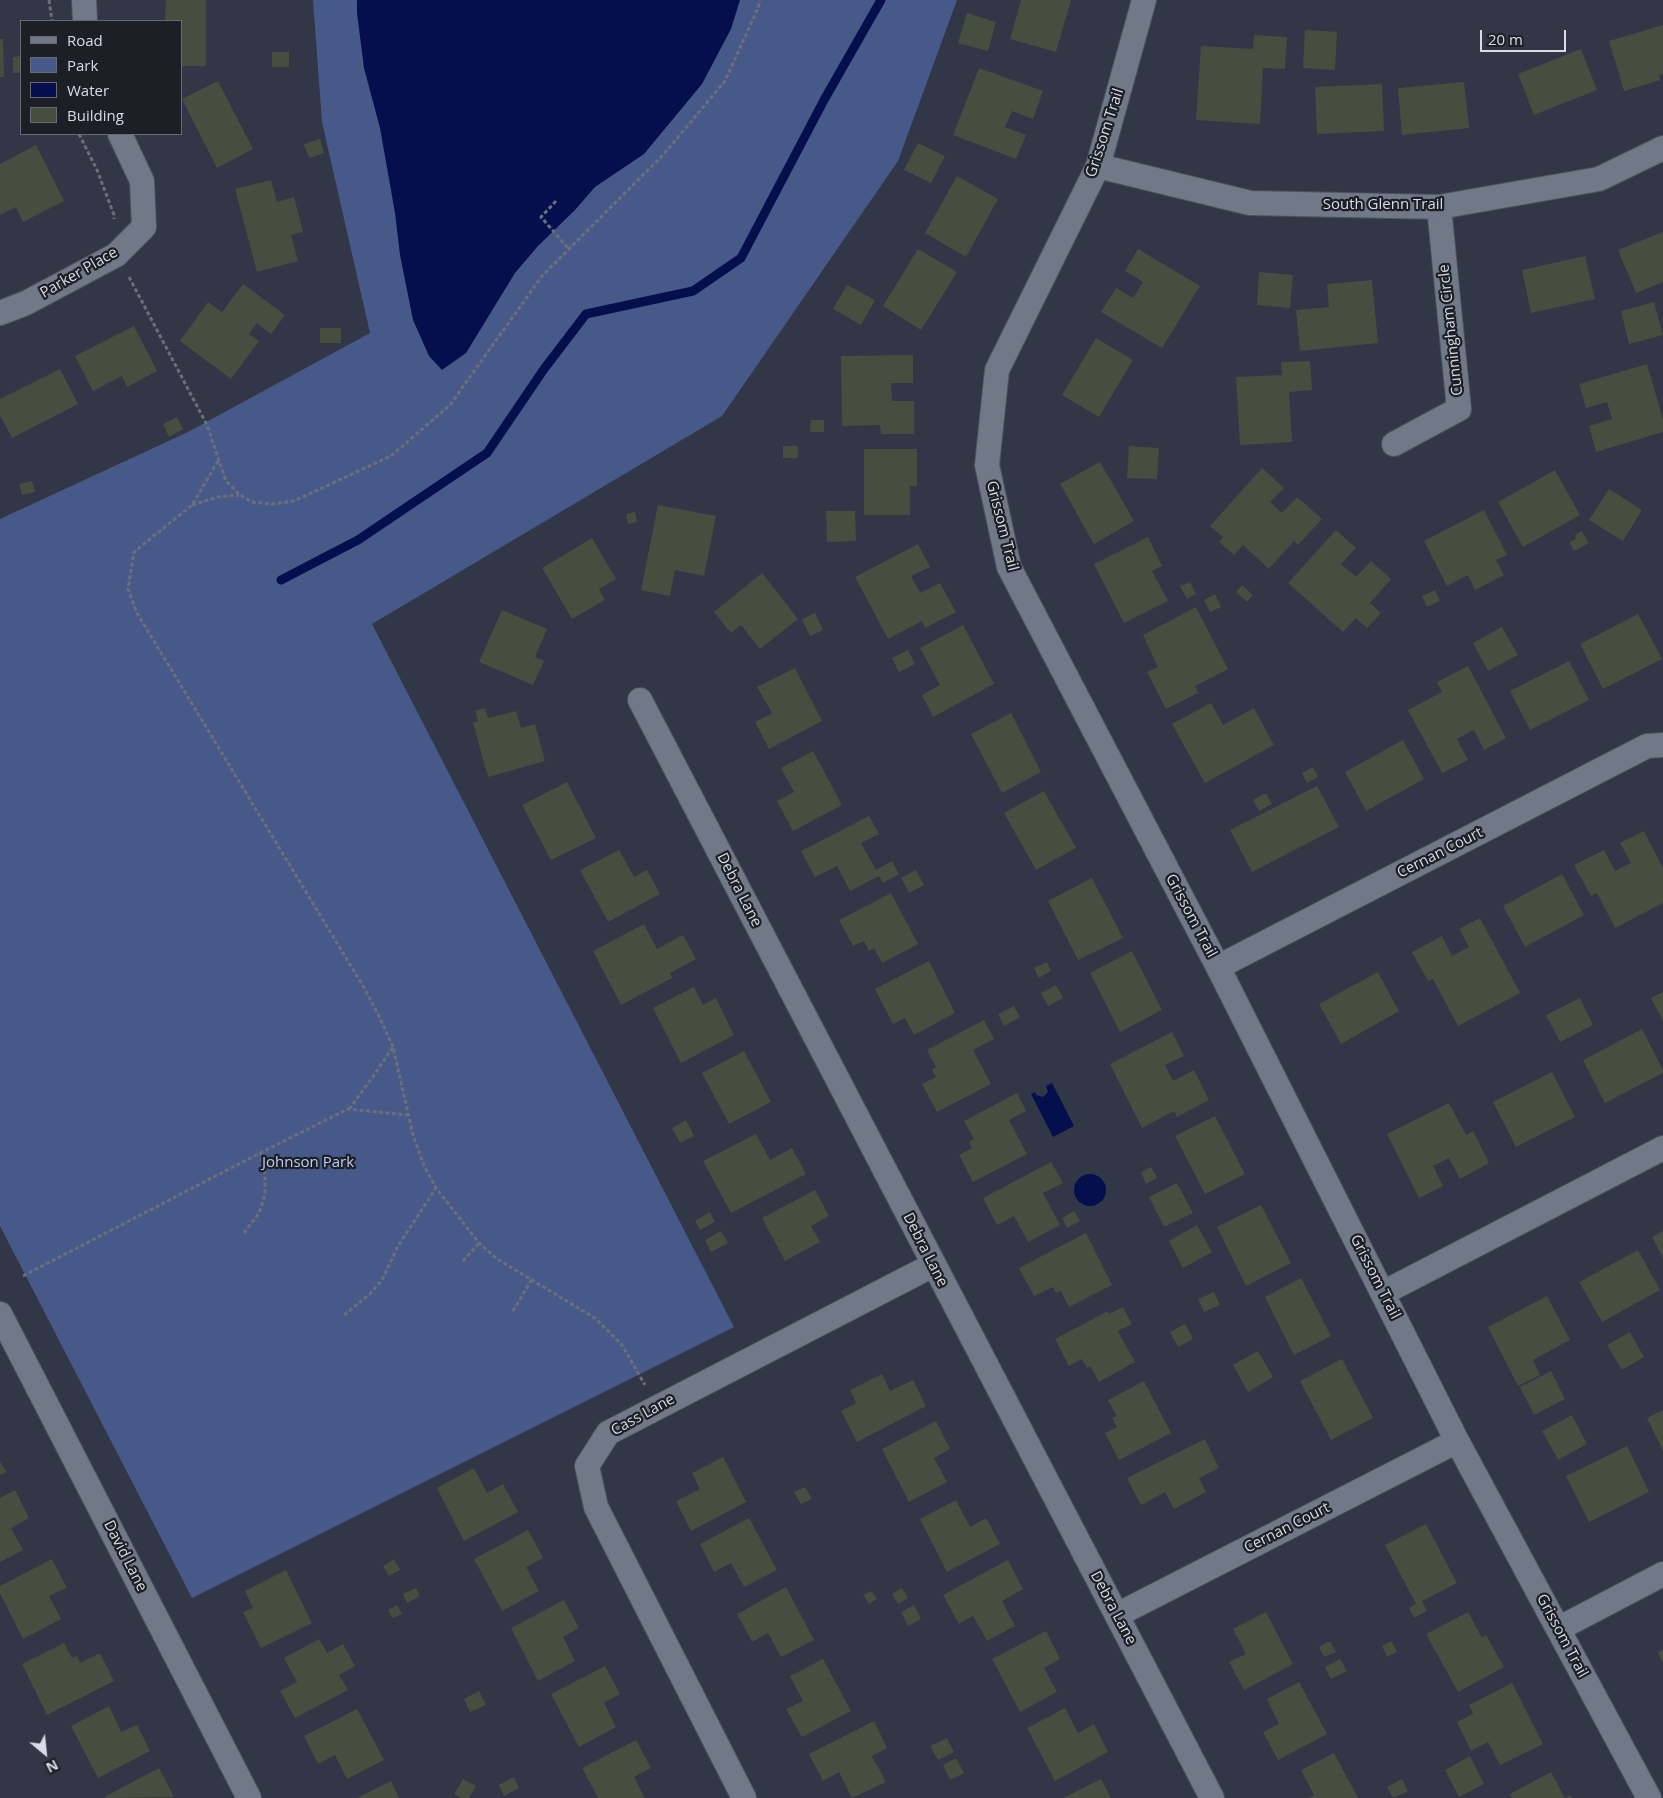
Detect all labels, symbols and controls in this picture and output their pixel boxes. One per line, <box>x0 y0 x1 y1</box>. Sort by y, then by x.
legend <box>20 20 182 135</box>
scale bar <box>1483 20 1569 52</box>
text: 20 m <box>1488 29 1523 49</box>
text: Road <box>67 30 103 50</box>
text: Park <box>67 55 98 75</box>
text: Water <box>67 80 109 100</box>
street label: Grissom Trail <box>1082 86 1128 180</box>
text: Building <box>67 105 124 125</box>
street label: South Glenn Trail <box>1323 196 1443 214</box>
street label: Parker Place <box>37 244 121 302</box>
street label: Cunningham Circle <box>1435 263 1467 397</box>
street label: Grissom Trail <box>982 479 1022 573</box>
street label: Cernan Court <box>1394 824 1486 882</box>
street label: Debra Lane <box>713 850 765 930</box>
street label: Grissom Trail <box>1161 871 1221 961</box>
park label: Johnson Park <box>262 1154 354 1172</box>
street label: Debra Lane <box>899 1210 951 1290</box>
street label: Grissom Trail <box>1346 1232 1404 1322</box>
street label: Cass Lane <box>608 1390 678 1440</box>
street label: Cernan Court <box>1241 1499 1333 1557</box>
street label: David Lane <box>99 1517 151 1595</box>
street label: Debra Lane <box>1086 1568 1140 1648</box>
street label: Grissom Trail <box>1532 1591 1592 1681</box>
north arrow <box>20 1728 70 1778</box>
text: N <box>43 1756 62 1778</box>

